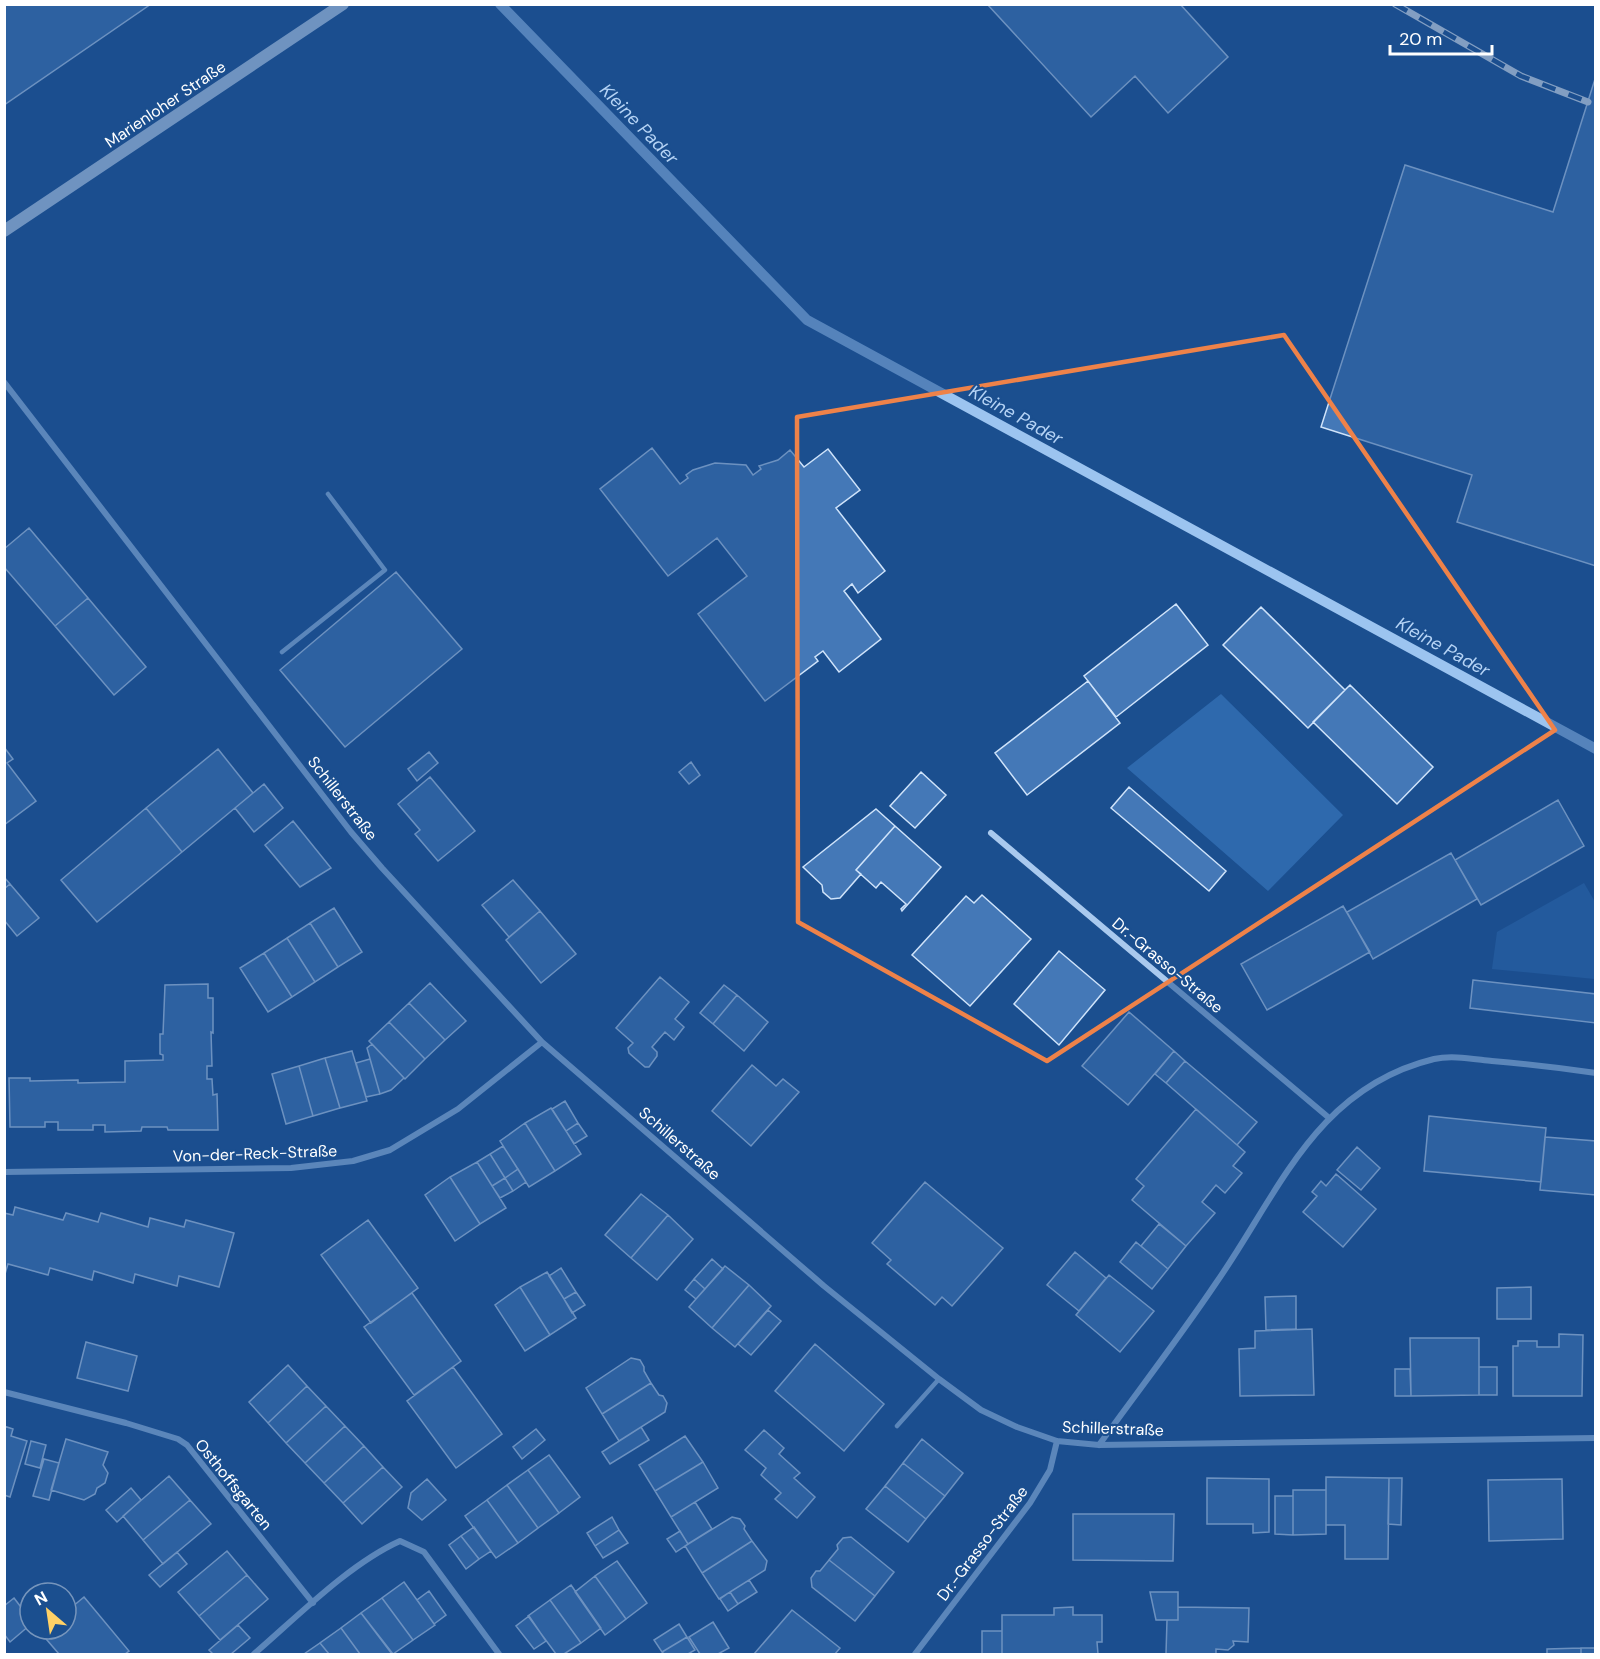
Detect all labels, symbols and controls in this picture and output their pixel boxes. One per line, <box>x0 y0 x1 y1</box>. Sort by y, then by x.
scale bar <box>1390 18 1492 56</box>
text: 20 m <box>1399 27 1442 51</box>
street label: Marienloher Straße <box>101 56 230 153</box>
water label: Kleine Pader <box>594 78 684 170</box>
water label: Kleine Pader <box>965 379 1068 451</box>
water label: Kleine Pader <box>1392 611 1495 683</box>
street label: Schillerstraße <box>303 752 382 845</box>
street label: Dr.-Grasso-Straße <box>1108 913 1228 1018</box>
street label: Schillerstraße <box>634 1102 725 1185</box>
street label: Von-der-Reck-Straße <box>173 1140 337 1167</box>
street label: Schillerstraße <box>1062 1416 1164 1441</box>
street label: Osthoffsgarten <box>190 1434 277 1534</box>
street label: Dr.-Grasso-Straße <box>932 1482 1033 1605</box>
north arrow <box>18 1581 78 1641</box>
text: N <box>31 1586 51 1610</box>

